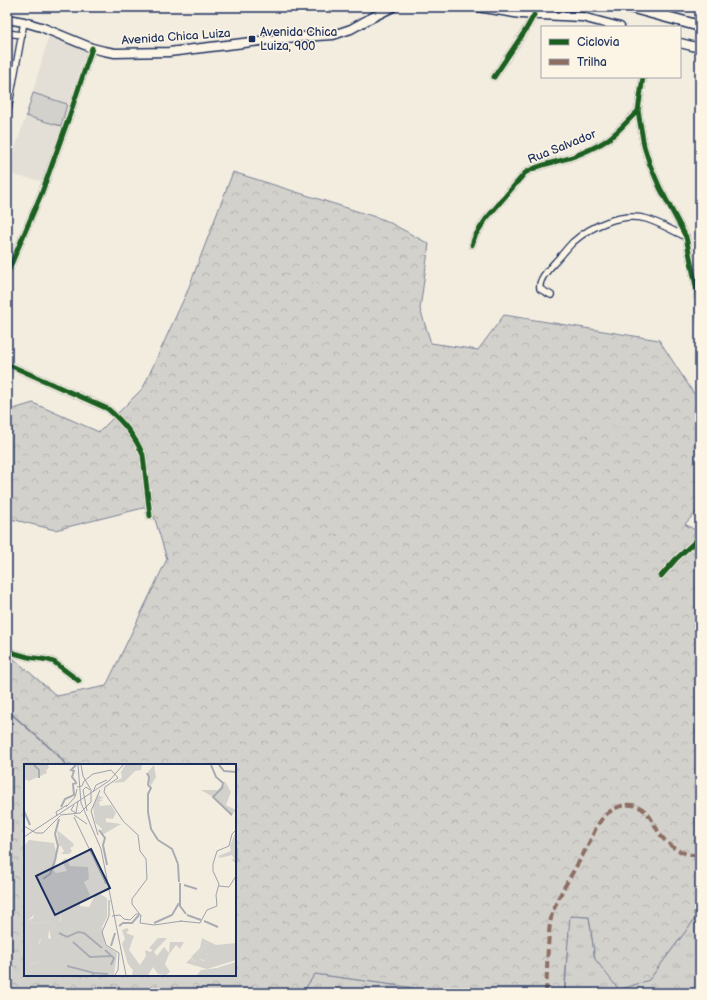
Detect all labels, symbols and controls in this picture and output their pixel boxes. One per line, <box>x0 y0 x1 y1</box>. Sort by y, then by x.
place label: Avenida Chica Luiza, 900 <box>260 25 338 54</box>
street label: Avenida Chica Luiza <box>121 26 231 48</box>
legend <box>541 26 681 78</box>
marker: Avenida Chica Luiza, 900 <box>247 34 257 44</box>
text: Ciclovia <box>577 35 620 50</box>
text: Trilha <box>577 55 607 70</box>
street label: Rua Salvador <box>526 126 599 167</box>
inset map <box>24 764 236 976</box>

